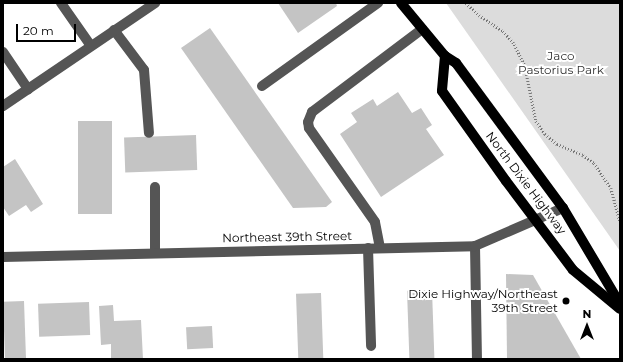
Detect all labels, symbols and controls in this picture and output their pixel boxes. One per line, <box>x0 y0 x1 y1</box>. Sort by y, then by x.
scale bar <box>18 16 78 42</box>
text: 20 m <box>23 23 54 38</box>
park label: Jaco Pastorius Park <box>518 49 604 77</box>
street label: North Dixie Highway <box>483 129 569 237</box>
street label: Northeast 39th Street <box>222 229 352 245</box>
place label: Dixie Highway/Northeast 39th Street <box>408 287 558 315</box>
marker: Dixie Highway/Northeast 39th Street <box>561 296 571 306</box>
north arrow <box>567 306 607 346</box>
text: N <box>583 307 591 321</box>

